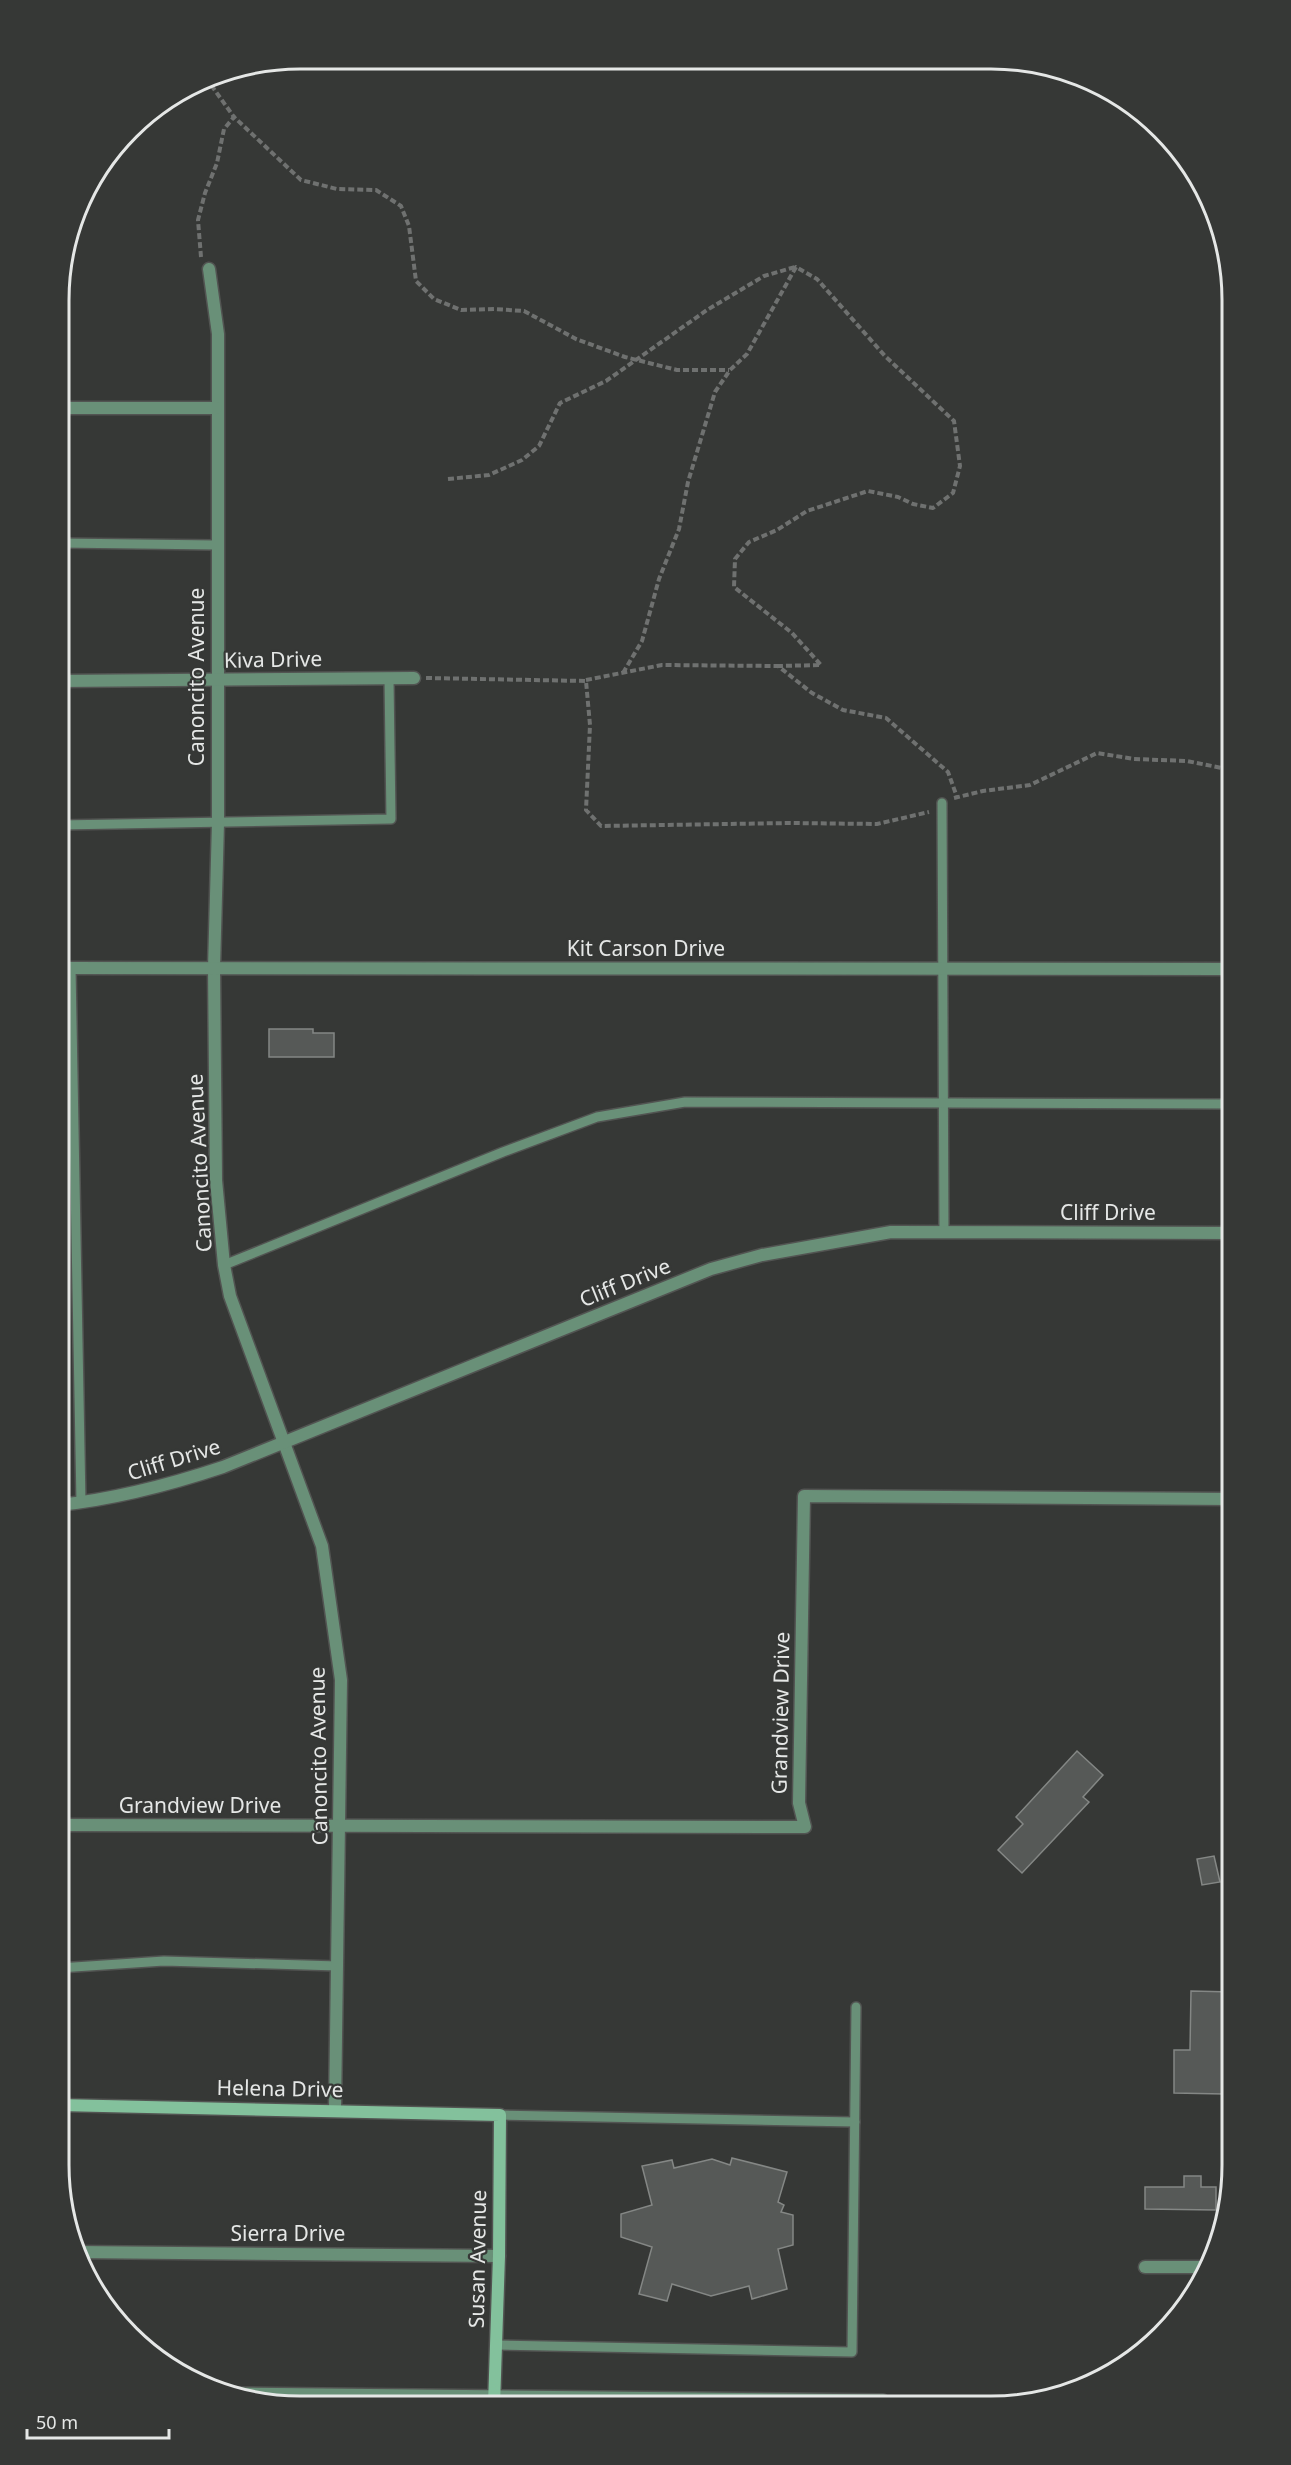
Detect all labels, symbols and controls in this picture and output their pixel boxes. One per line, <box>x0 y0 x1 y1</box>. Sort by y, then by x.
street label: Canoncito Avenue <box>182 588 210 766</box>
street label: Kiva Drive <box>224 644 322 674</box>
street label: Kit Carson Drive <box>567 934 725 962</box>
street label: Canoncito Avenue <box>180 1073 218 1253</box>
street label: Cliff Drive <box>1060 1198 1156 1226</box>
street label: Cliff Drive <box>575 1251 674 1313</box>
street label: Cliff Drive <box>124 1432 224 1486</box>
street label: Grandview Drive <box>765 1631 795 1795</box>
street label: Canoncito Avenue <box>302 1666 334 1846</box>
street label: Grandview Drive <box>119 1791 281 1819</box>
street label: Helena Drive <box>216 2073 344 2103</box>
street label: Susan Avenue <box>462 2189 492 2328</box>
street label: Sierra Drive <box>231 2219 345 2247</box>
scale bar <box>27 2402 170 2440</box>
text: 50 m <box>36 2410 78 2434</box>

